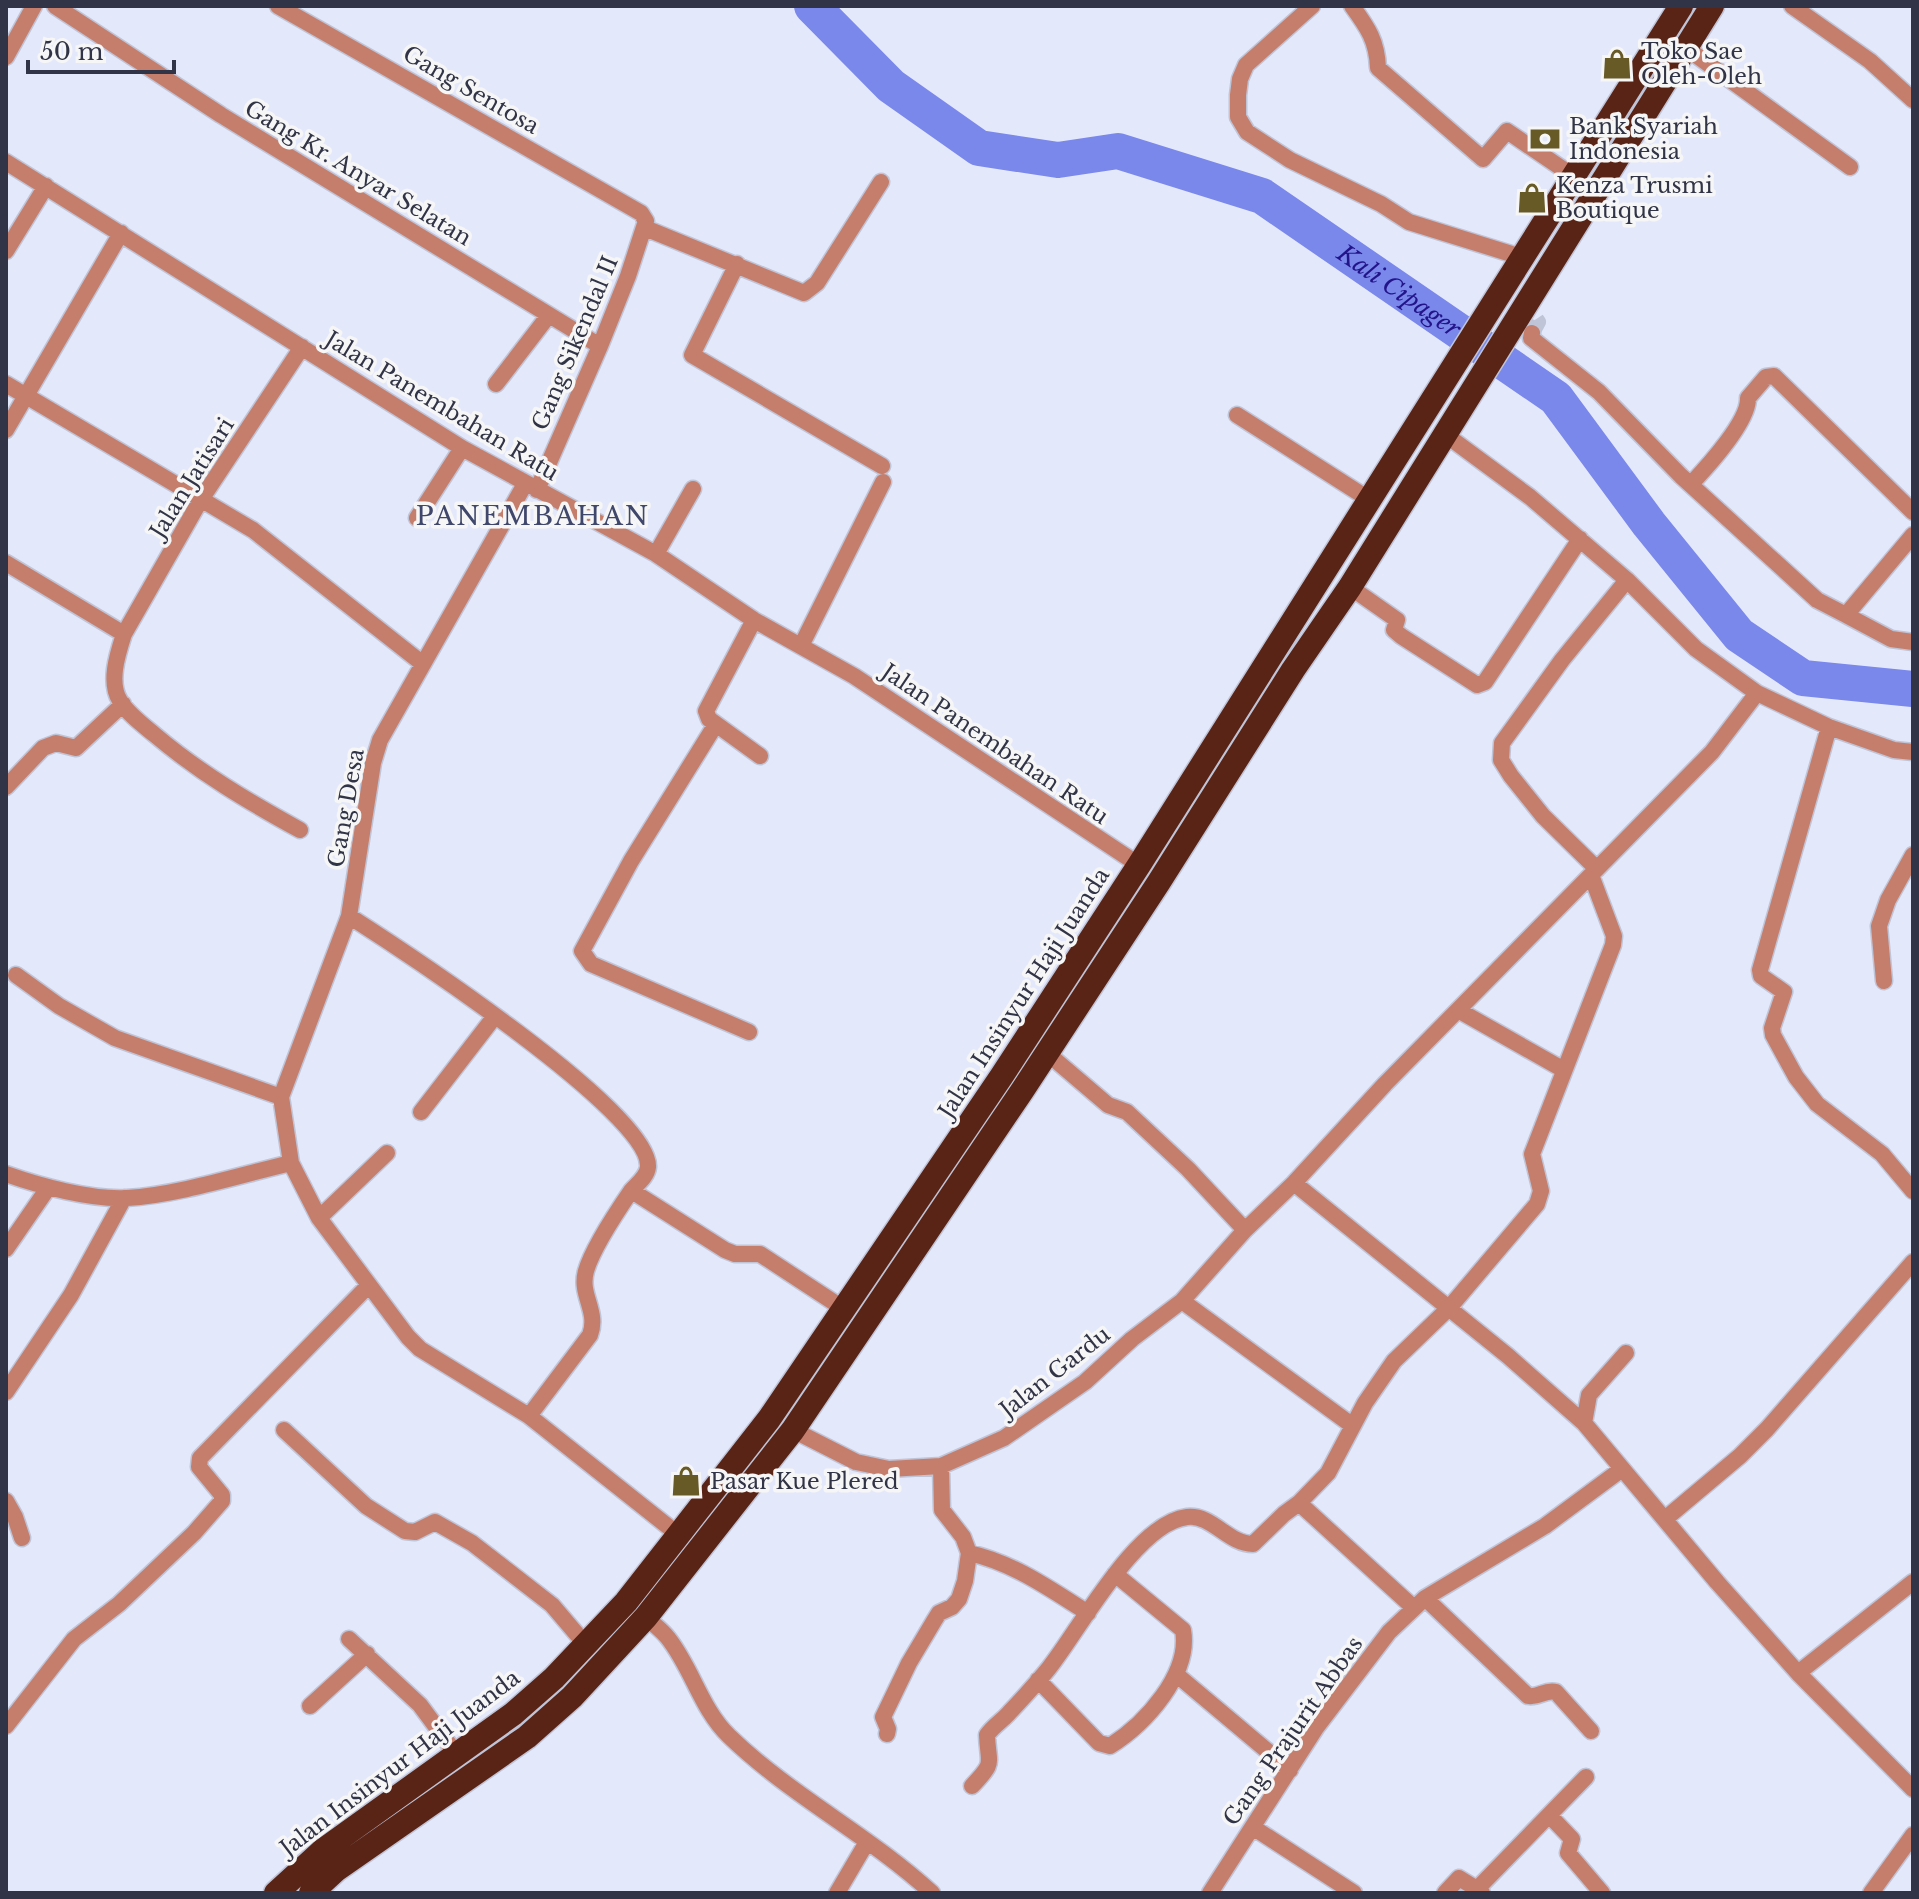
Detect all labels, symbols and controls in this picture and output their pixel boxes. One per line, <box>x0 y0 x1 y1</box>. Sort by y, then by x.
scale bar <box>28 24 174 74</box>
text: 50 m <box>40 37 104 66</box>
place label: Toko Sae Oleh-Oleh <box>1641 38 1762 90</box>
street label: Gang Sentosa <box>398 40 545 140</box>
shop icon: Toko Sae Oleh-Oleh <box>1600 47 1634 81</box>
street label: Gang Kr. Anyar Selatan <box>240 95 476 251</box>
place label: Bank Syariah Indonesia <box>1569 113 1718 165</box>
bank icon: Bank Syariah Indonesia <box>1528 122 1562 156</box>
place label: Kenza Trusmi Boutique <box>1556 172 1713 224</box>
shop icon: Kenza Trusmi Boutique <box>1515 181 1549 215</box>
water label: Kali Cipager <box>1331 237 1467 343</box>
street label: Gang Sikendal II <box>526 252 624 434</box>
street label: Jalan Panembahan Ratu <box>318 324 564 487</box>
street label: Jalan Jatisari <box>143 412 240 546</box>
district label: PANEMBAHAN <box>416 500 650 532</box>
street label: Jalan Panembahan Ratu <box>874 656 1114 830</box>
street label: Gang Desa <box>322 746 370 869</box>
street label: Jalan Insinyur Haji Juanda <box>931 862 1116 1126</box>
street label: Jalan Gardu <box>992 1321 1116 1425</box>
shop icon: Pasar Kue Plered <box>669 1464 703 1498</box>
place label: Pasar Kue Plered <box>710 1468 899 1495</box>
street label: Gang Prajurit Abbas <box>1218 1631 1368 1831</box>
street label: Jalan Insinyur Haji Juanda <box>273 1664 526 1864</box>

